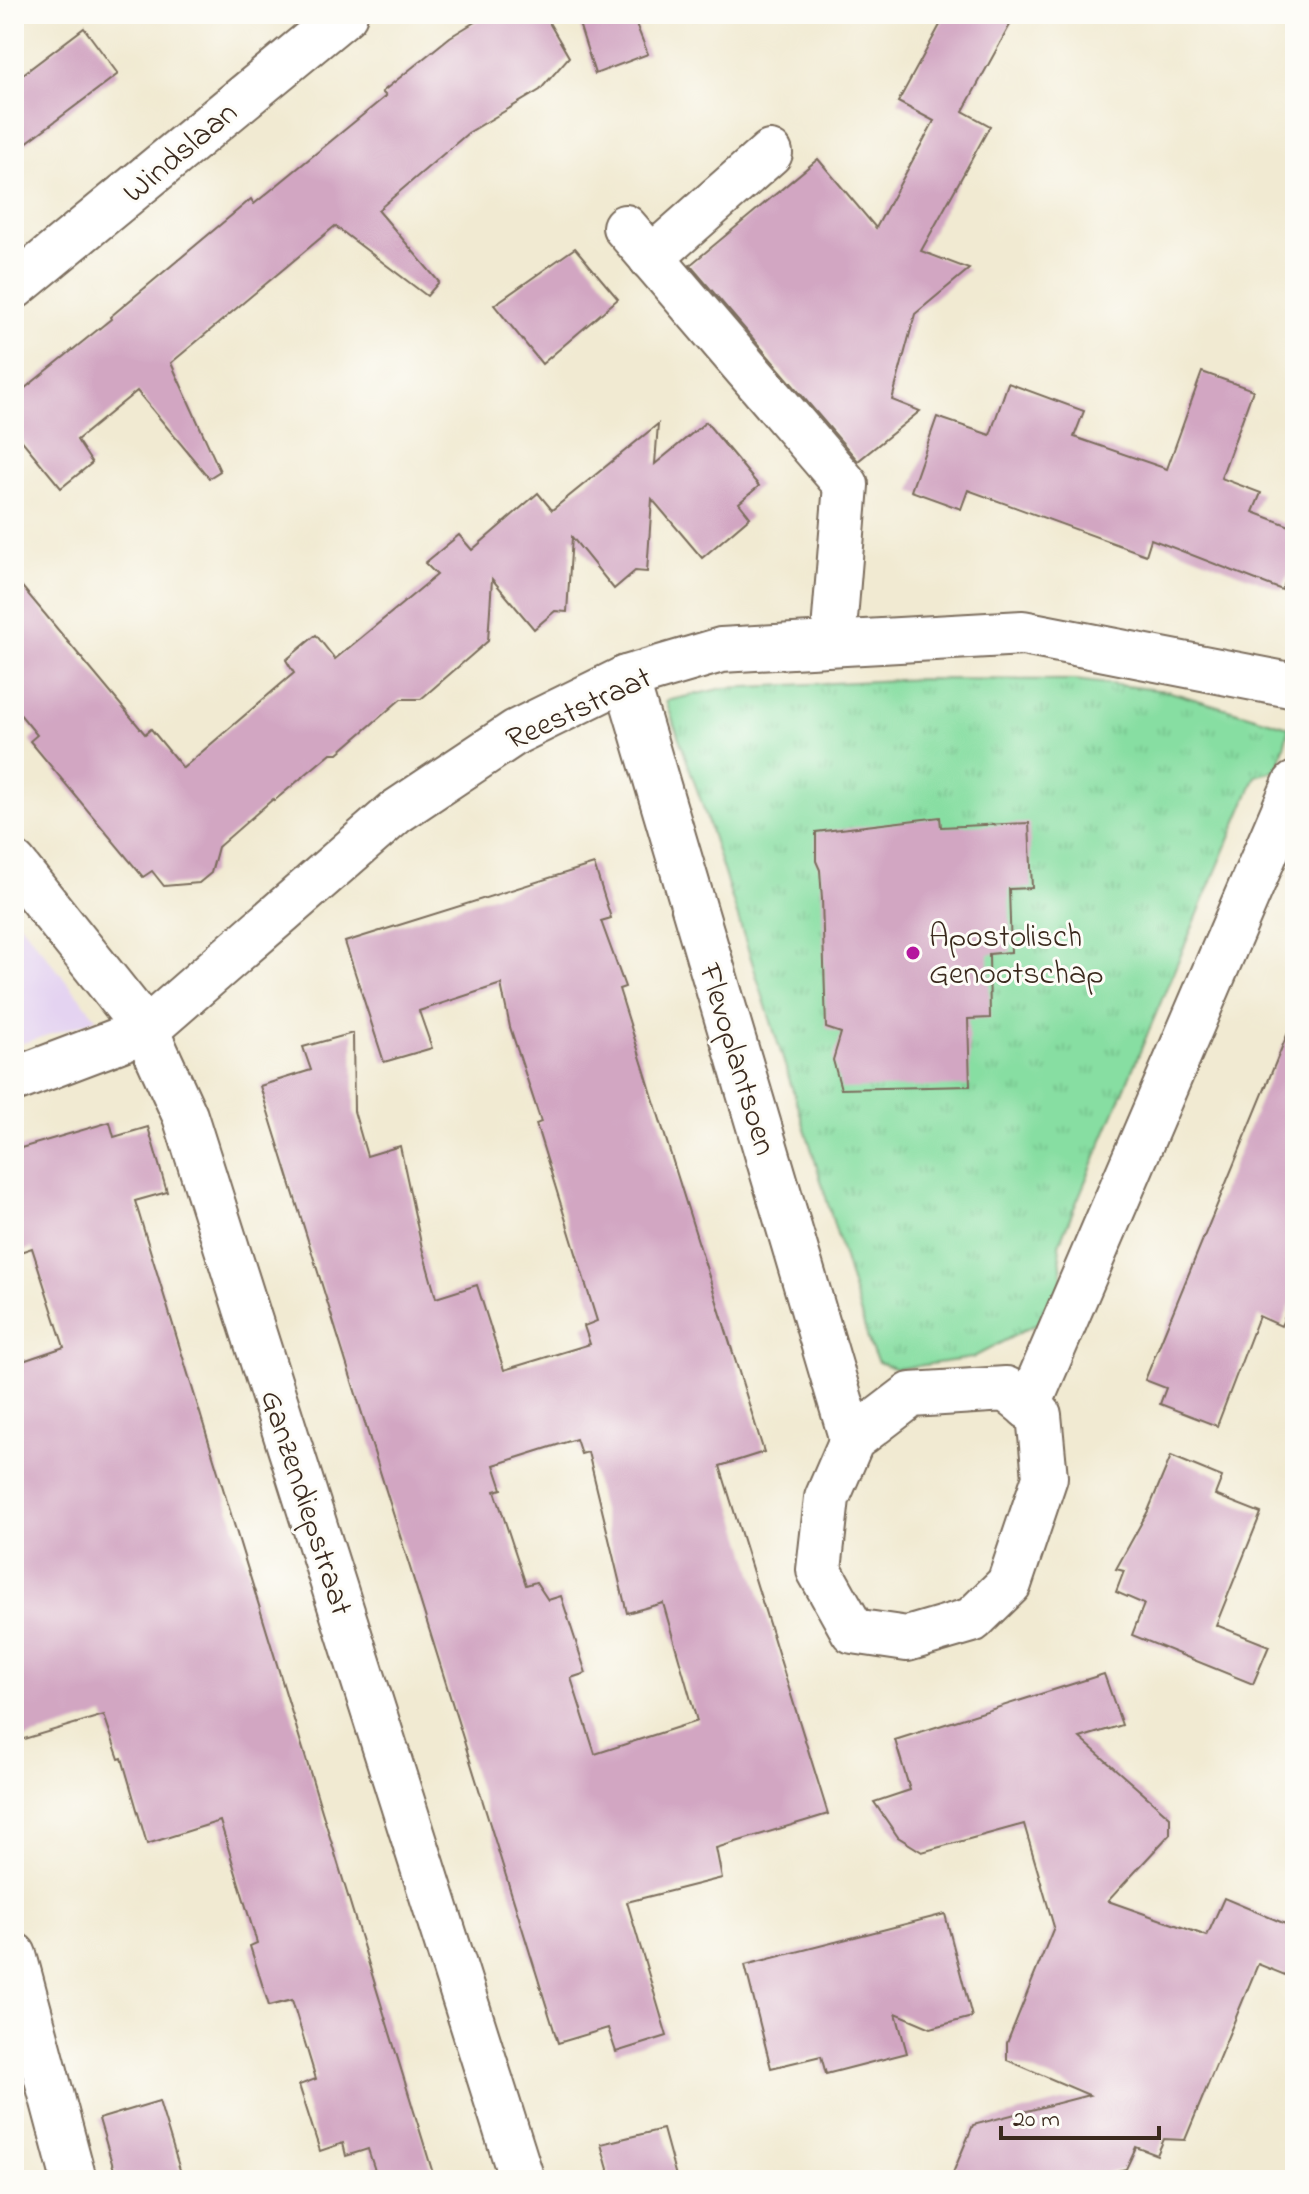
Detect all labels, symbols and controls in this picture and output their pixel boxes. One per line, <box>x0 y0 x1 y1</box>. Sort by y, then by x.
street label: Windslaan <box>113 91 249 216</box>
street label: Reeststraat <box>499 656 660 764</box>
place label: Apostolisch Genootschap <box>929 915 1104 999</box>
marker: Apostolisch Genootschap <box>904 944 922 962</box>
street label: Flevoplantsoen <box>684 957 787 1162</box>
street label: Ganzendiepstraat <box>246 1384 363 1622</box>
scale bar <box>1001 2090 1159 2140</box>
text: 20 m <box>1013 2103 1060 2138</box>

